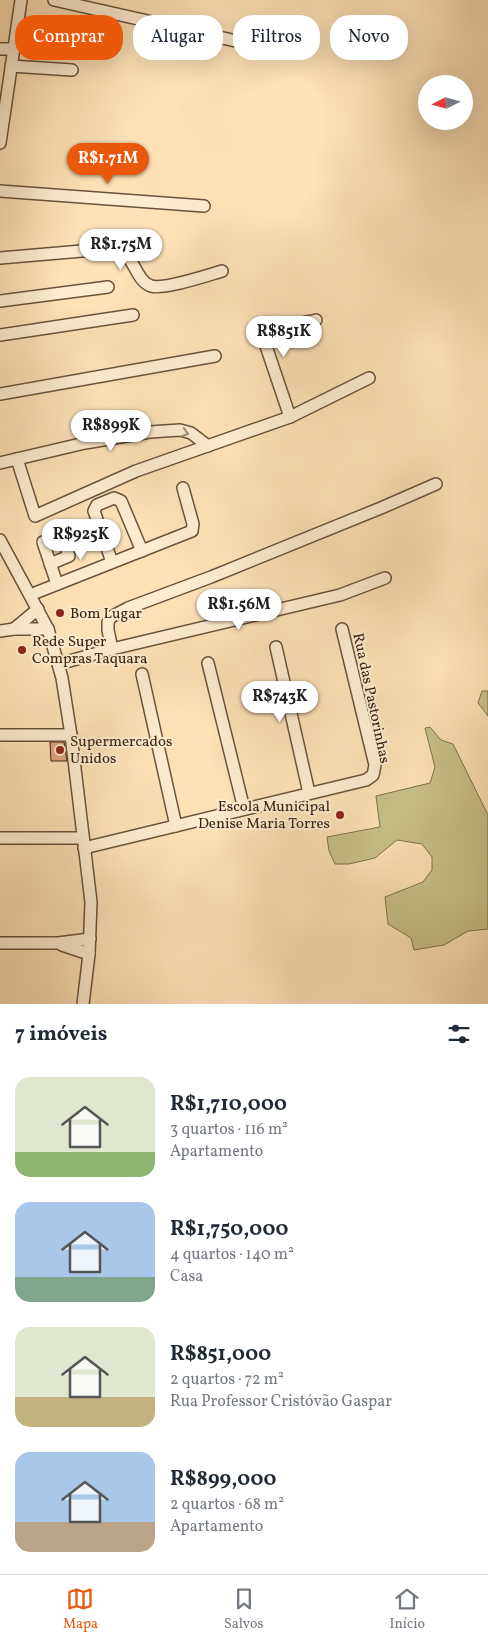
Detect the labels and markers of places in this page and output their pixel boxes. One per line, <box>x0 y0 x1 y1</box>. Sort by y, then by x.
pin: R$1.71M <box>62 142 154 185</box>
pin: R$1.75M <box>75 228 167 271</box>
pin: R$851K <box>243 316 325 358</box>
pin: R$899K <box>70 410 152 452</box>
pin: R$925K <box>40 518 122 561</box>
pin: R$1.56M <box>193 588 285 631</box>
place label: Bom Lugar <box>70 604 142 625</box>
marker: Bom Lugar <box>54 607 66 619</box>
place label: Rede Super Compras Taquara <box>32 632 148 670</box>
marker: Rede Super Compras Taquara <box>16 644 28 656</box>
pin: R$743K <box>239 680 321 723</box>
place label: Supermercados Unidos <box>70 732 172 770</box>
marker: Supermercados Unidos <box>54 744 66 756</box>
place label: Escola Municipal Denise Maria Torres <box>198 797 330 835</box>
marker: Escola Municipal Denise Maria Torres <box>334 809 346 821</box>

